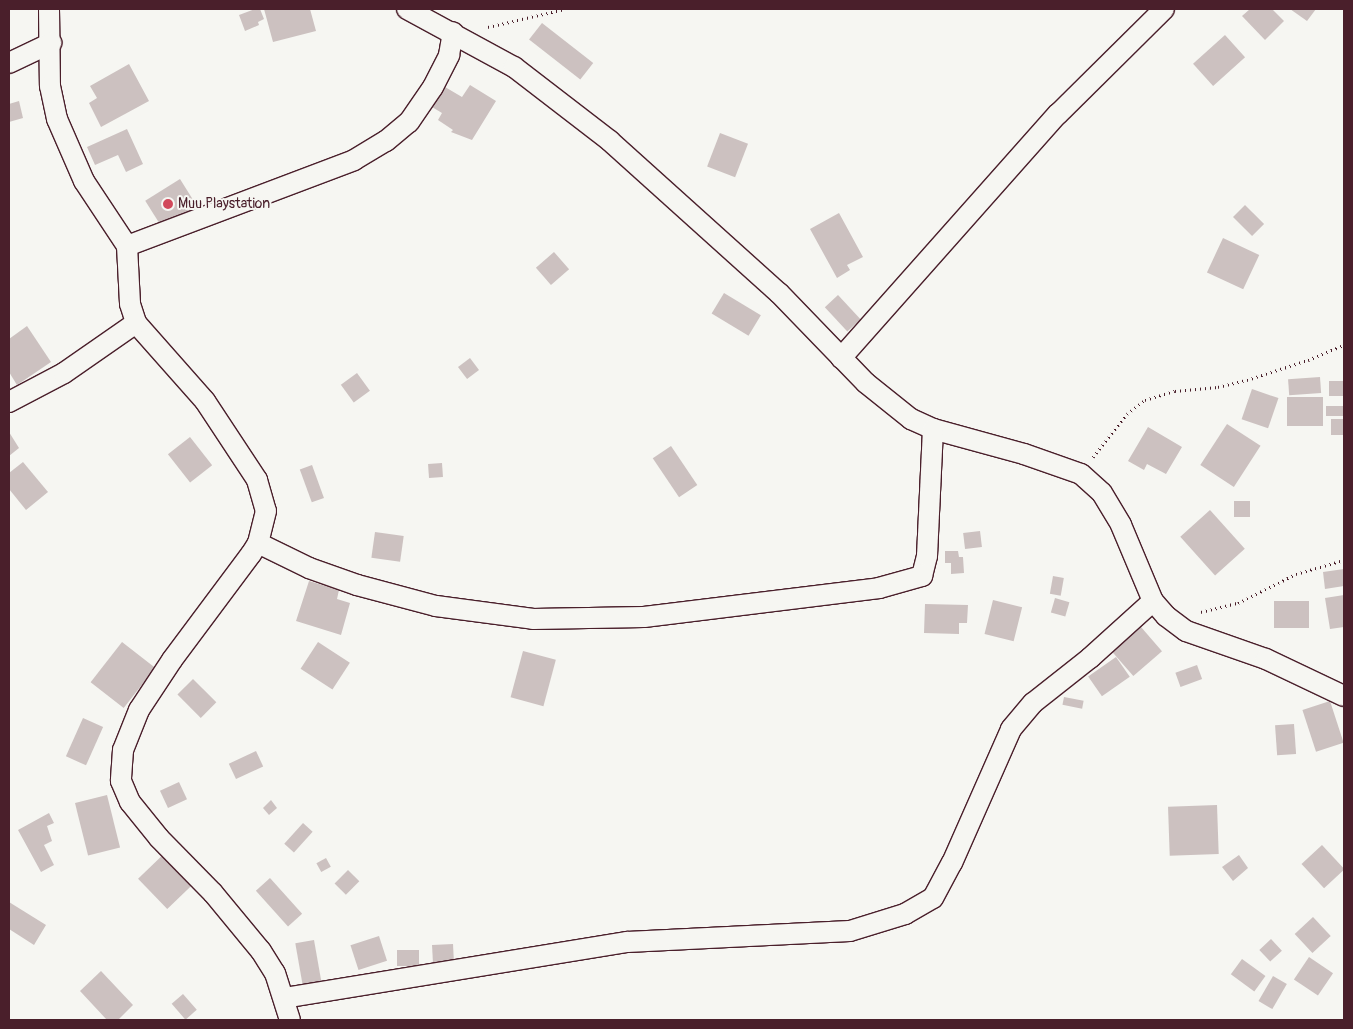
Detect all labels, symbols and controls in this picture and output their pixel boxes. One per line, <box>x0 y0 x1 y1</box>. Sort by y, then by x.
place label: Muu Playstation <box>178 196 270 212</box>
marker: Muu Playstation <box>162 198 174 210</box>

